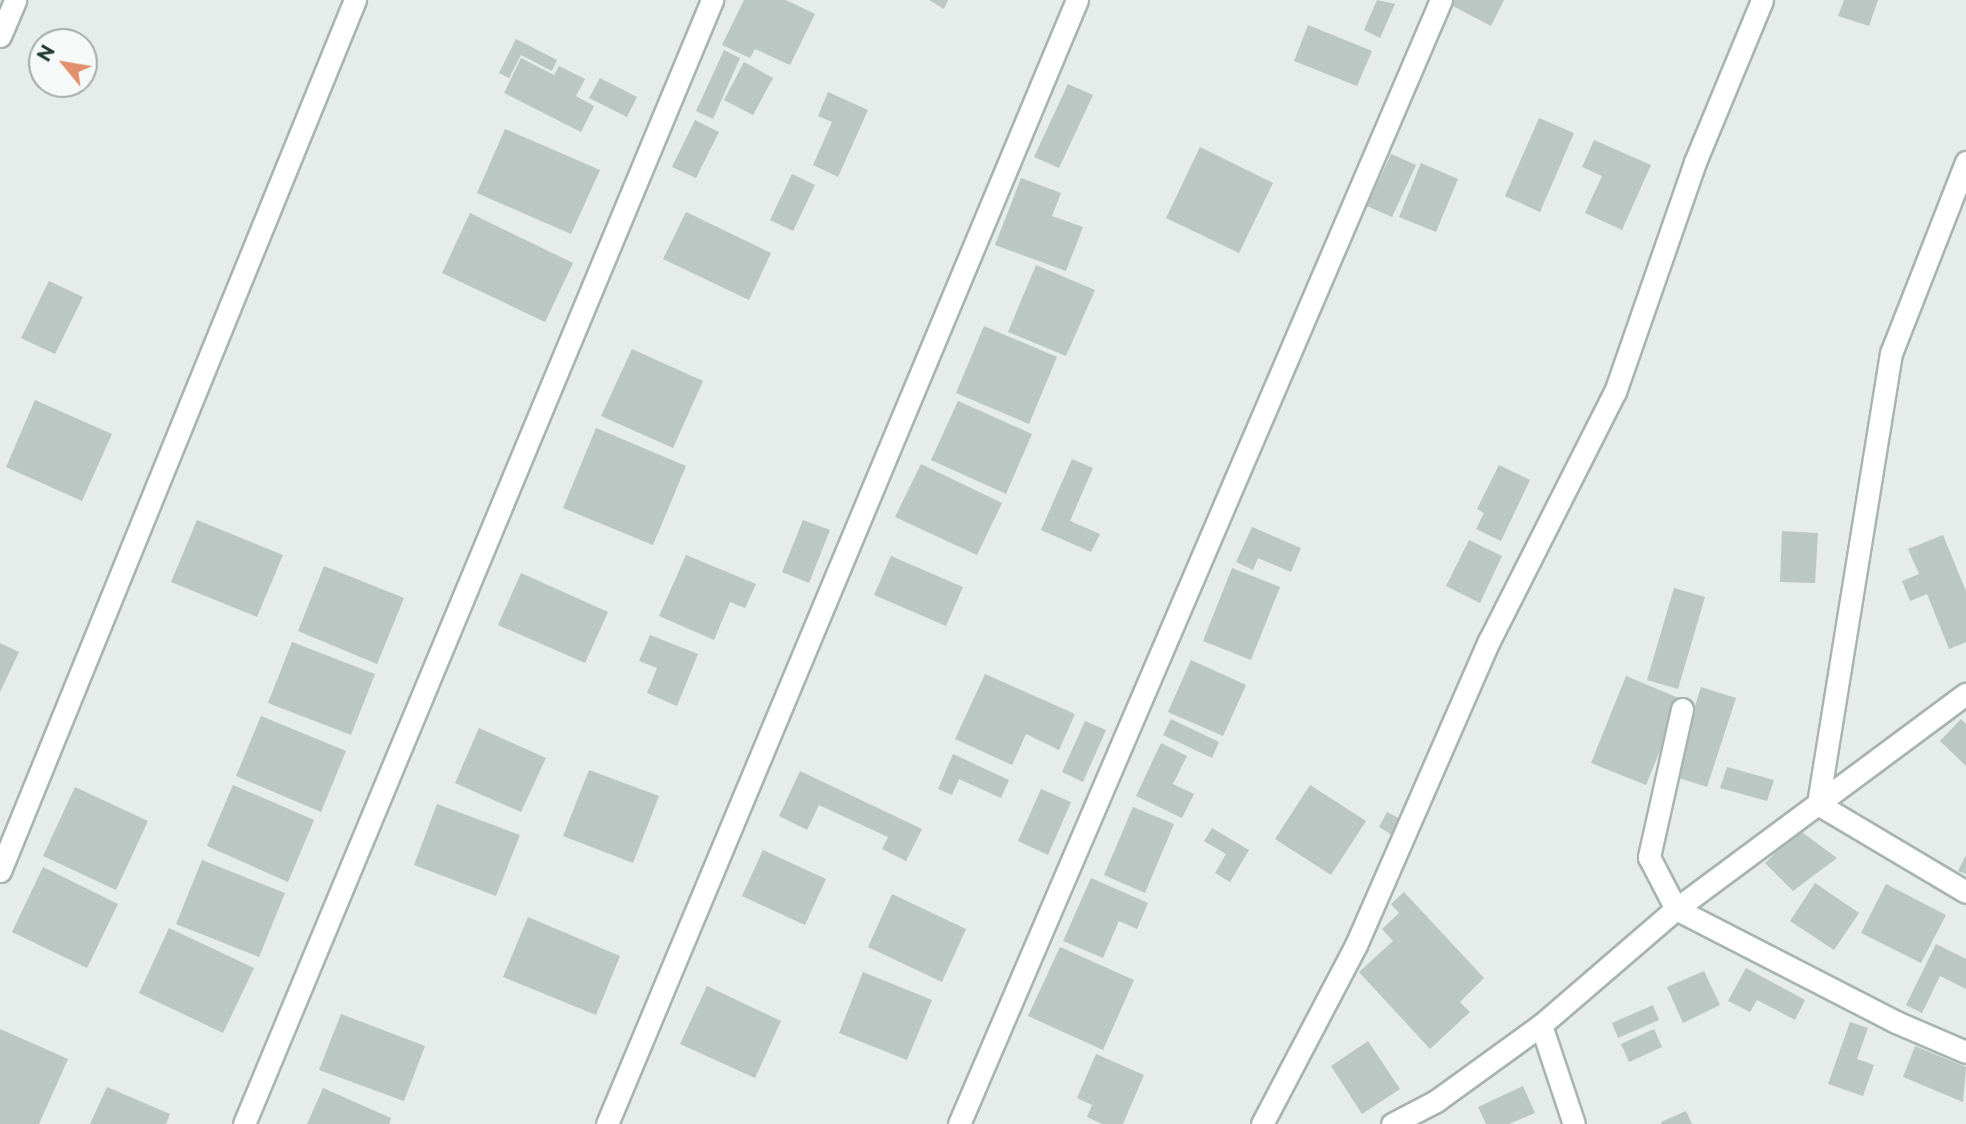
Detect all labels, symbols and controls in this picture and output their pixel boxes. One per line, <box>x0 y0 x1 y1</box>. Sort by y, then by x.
north arrow <box>28 28 98 98</box>
text: N <box>32 41 60 66</box>

